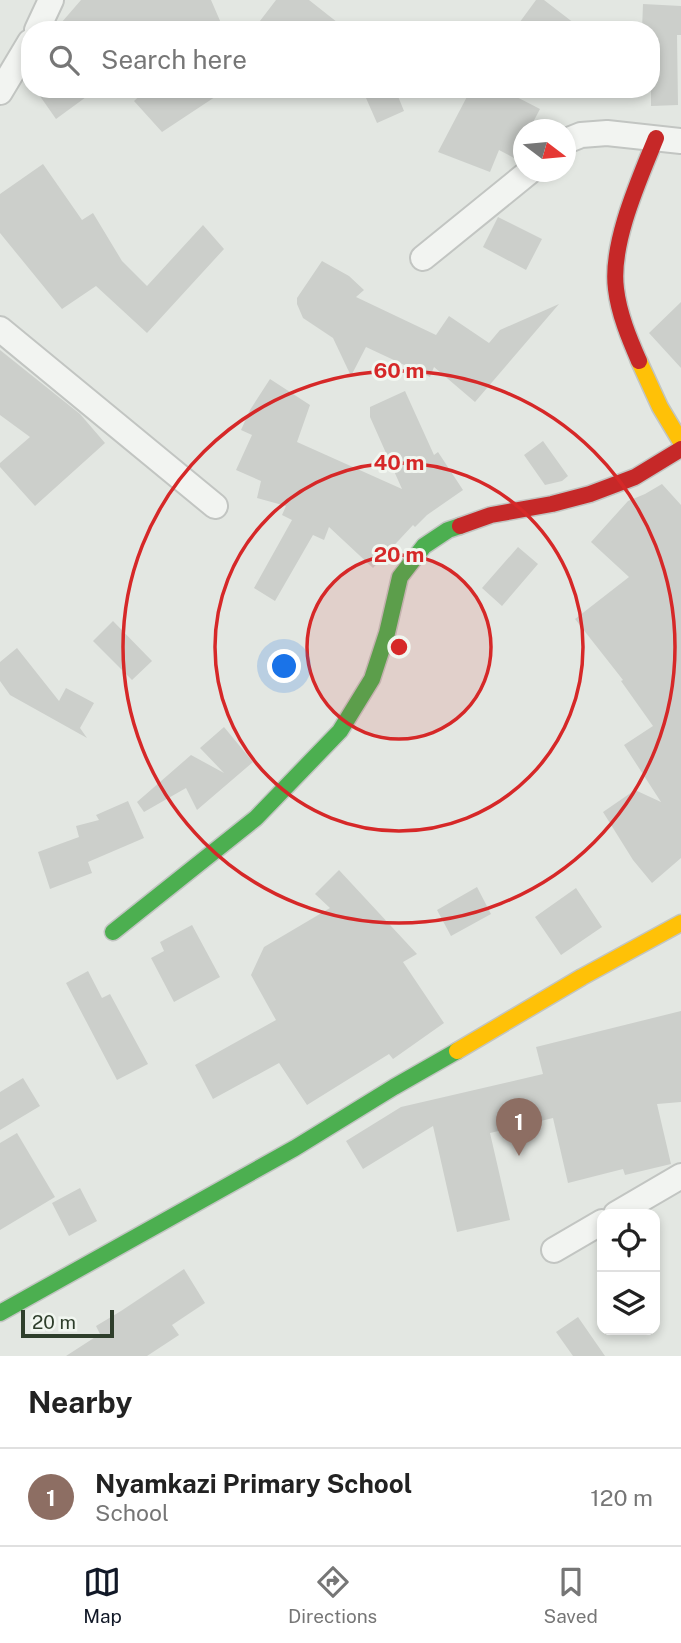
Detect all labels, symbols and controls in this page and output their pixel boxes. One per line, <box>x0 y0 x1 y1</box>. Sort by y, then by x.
search box <box>21 21 660 98</box>
icon: search <box>45 41 83 79</box>
text: Search here <box>101 44 247 75</box>
north arrow <box>513 119 576 182</box>
text: 60 m <box>374 358 424 383</box>
text: 40 m <box>374 450 424 475</box>
text: 20 m <box>374 542 424 567</box>
centre of rings <box>387 635 411 659</box>
your location <box>267 649 301 683</box>
pin: 1 <box>496 1098 542 1156</box>
map controls <box>597 1209 660 1335</box>
button: locate <box>597 1209 660 1272</box>
button: layers <box>597 1272 660 1335</box>
scale bar <box>21 1307 114 1339</box>
text: 20 m <box>32 1311 76 1333</box>
text: Nearby <box>28 1384 132 1420</box>
text: Nyamkazi Primary School <box>95 1468 412 1499</box>
text: 1 <box>46 1484 56 1511</box>
text: 120 m <box>590 1484 653 1511</box>
text: School <box>95 1499 169 1526</box>
tab: Map <box>83 1563 122 1627</box>
tab: Directions <box>288 1563 377 1627</box>
tab: Saved <box>544 1563 598 1627</box>

